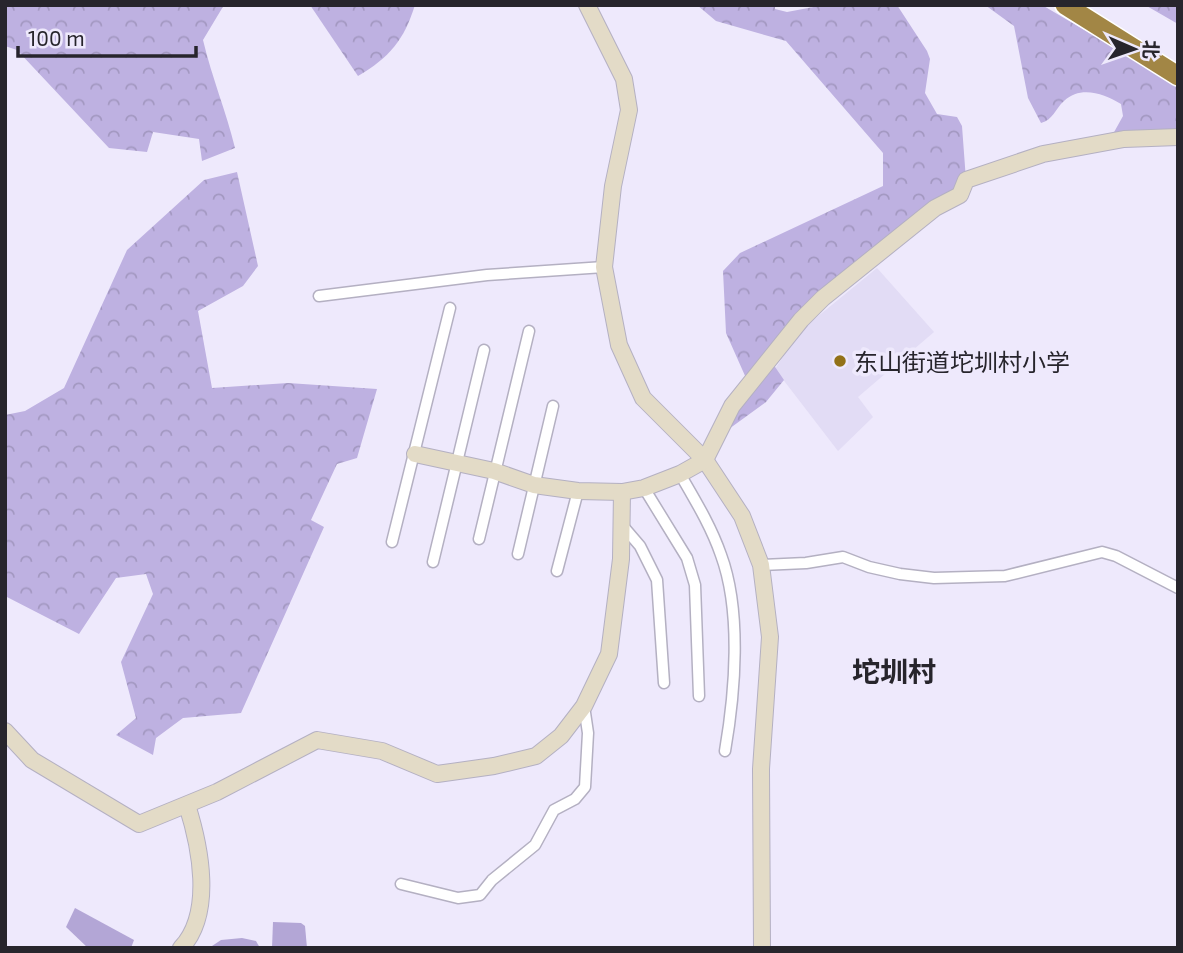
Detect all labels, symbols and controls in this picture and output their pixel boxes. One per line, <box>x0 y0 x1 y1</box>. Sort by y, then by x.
scale bar <box>18 14 196 58</box>
north arrow <box>1099 14 1169 84</box>
text: 100 m <box>28 25 85 50</box>
text: 北 <box>1140 40 1163 60</box>
place label: 东山街道坨圳村小学 <box>854 347 1070 376</box>
marker: 东山街道坨圳村小学 <box>832 353 848 369</box>
district label: 坨圳村 <box>852 654 936 688</box>

